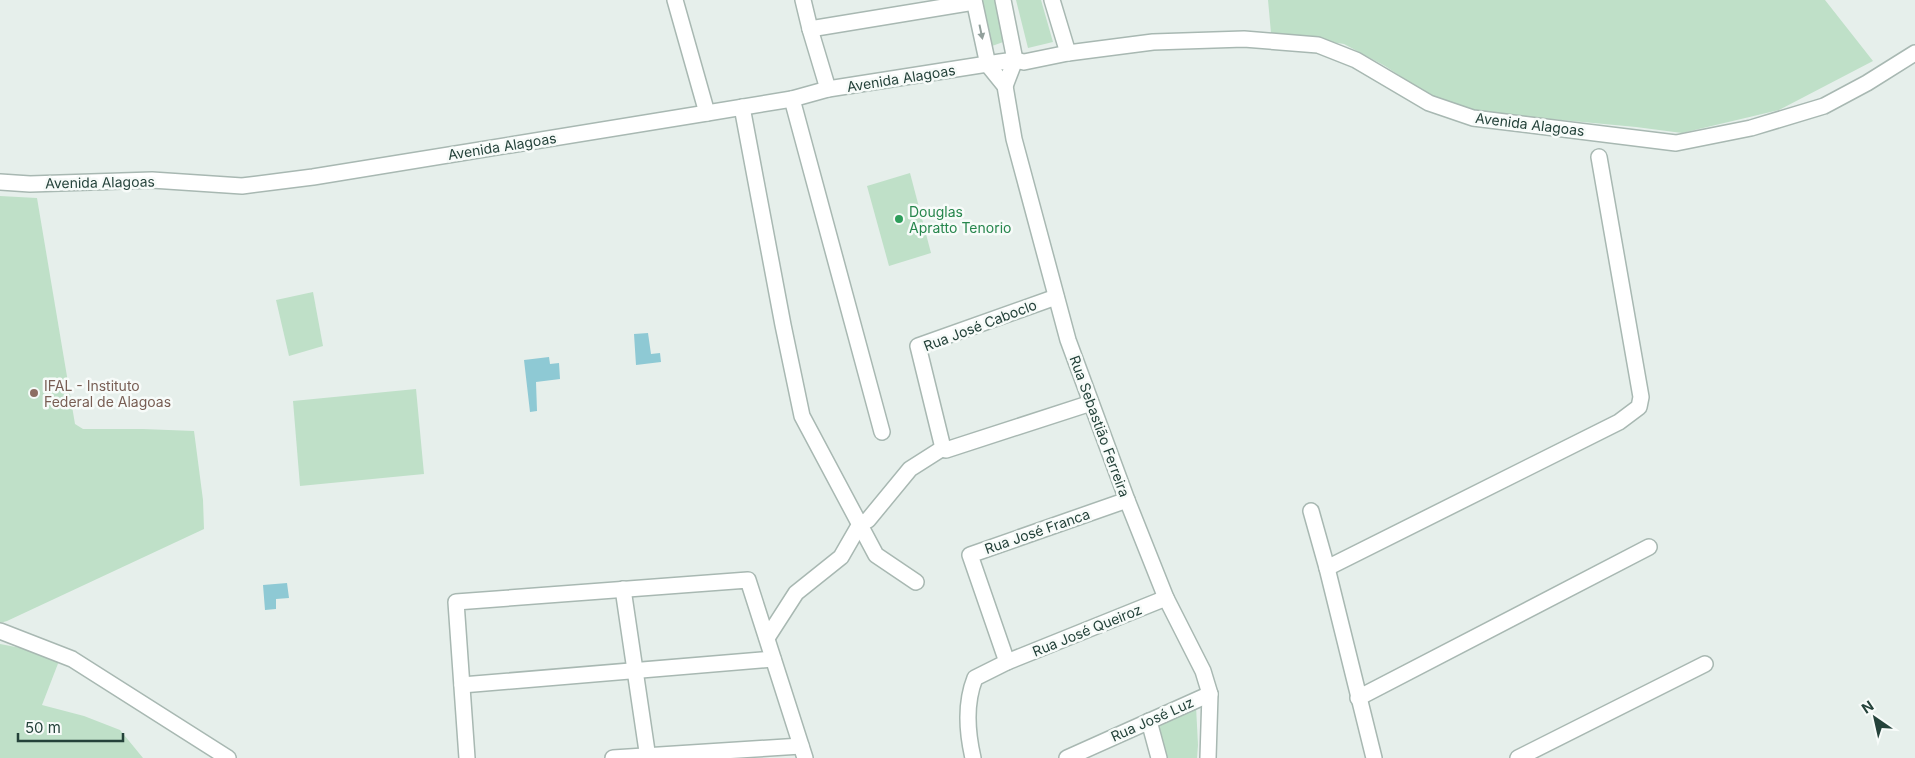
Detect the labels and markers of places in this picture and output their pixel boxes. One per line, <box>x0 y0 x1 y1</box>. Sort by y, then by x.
place label: Douglas Apratto Tenorio <box>909 203 1011 236</box>
marker: Douglas Apratto Tenorio <box>893 213 905 225</box>
place label: IFAL - Instituto Federal de Alagoas <box>44 377 171 410</box>
marker: IFAL - Instituto Federal de Alagoas <box>28 387 40 399</box>

